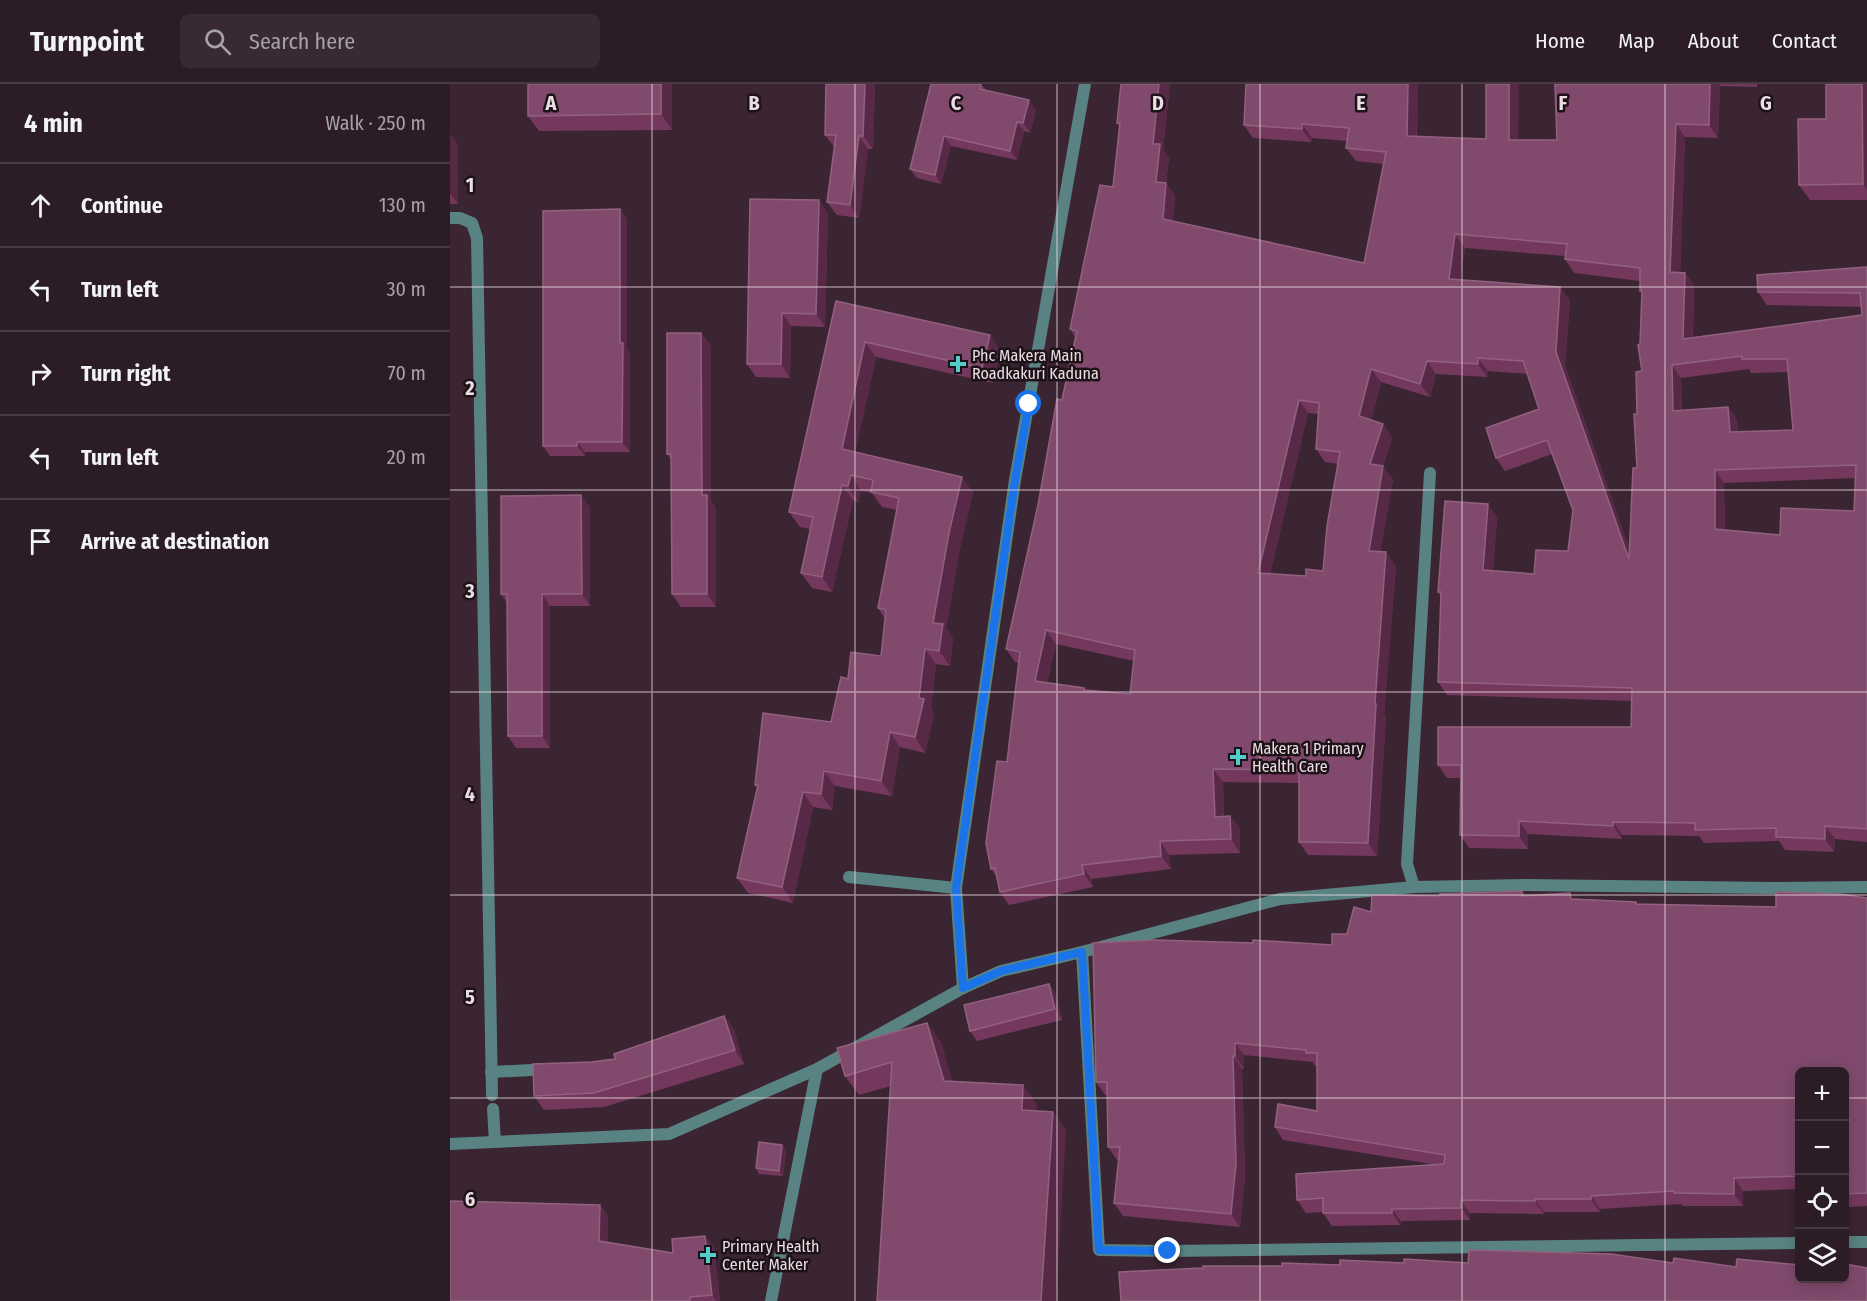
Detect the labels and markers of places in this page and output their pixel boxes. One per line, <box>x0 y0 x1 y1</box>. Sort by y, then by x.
place label: Phc Makera Main Roadkakuri Kaduna <box>972 346 1099 383</box>
marker: Phc Makera Main Roadkakuri Kaduna <box>949 355 967 373</box>
place label: Makera 1 Primary Health Care <box>1252 739 1365 776</box>
marker: Makera 1 Primary Health Care <box>1229 748 1247 766</box>
place label: Primary Health Center Maker <box>722 1237 819 1274</box>
marker: Primary Health Center Maker <box>699 1246 717 1264</box>

